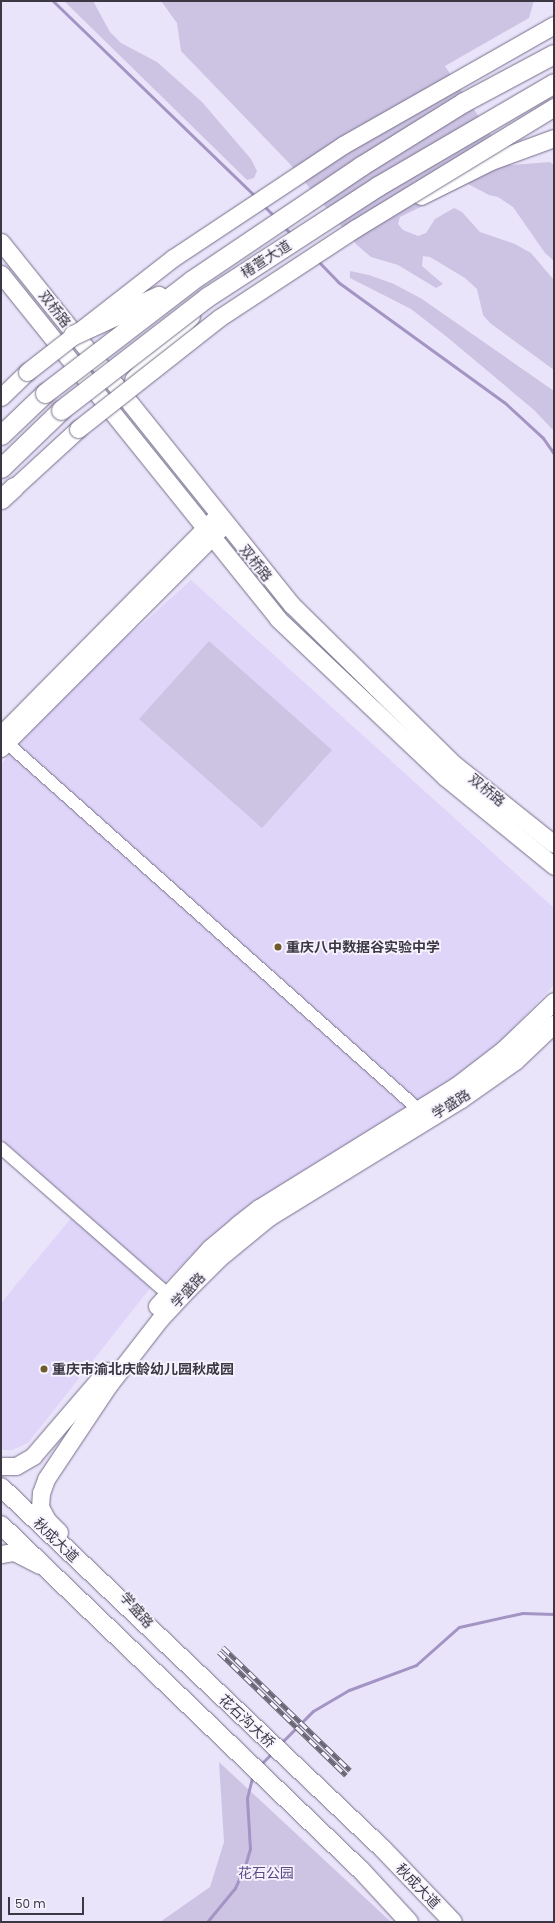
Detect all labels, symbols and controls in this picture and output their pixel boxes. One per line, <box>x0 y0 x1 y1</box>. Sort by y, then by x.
street label: 椿萱大道 <box>238 237 294 281</box>
street label: 双桥路 <box>35 287 75 331</box>
street label: 双桥路 <box>236 541 276 585</box>
street label: 双桥路 <box>465 770 509 810</box>
place label: 重庆八中数据谷实验中学 <box>286 939 440 955</box>
marker: 重庆八中数据谷实验中学 <box>273 942 283 952</box>
street label: 学盛路 <box>429 1086 473 1122</box>
street label: 学盛路 <box>168 1269 208 1311</box>
place label: 重庆市渝北庆龄幼儿园秋成园 <box>52 1361 234 1377</box>
marker: 重庆市渝北庆龄幼儿园秋成园 <box>39 1364 49 1374</box>
street label: 秋成大道 <box>30 1515 82 1565</box>
street label: 学盛路 <box>117 1589 157 1631</box>
street label: 花石沟大桥 <box>216 1691 278 1751</box>
street label: 秋成大道 <box>393 1860 443 1912</box>
park label: 花石公园 <box>238 1865 294 1881</box>
scale bar <box>10 1889 86 1915</box>
text: 50 m <box>15 1895 46 1912</box>

